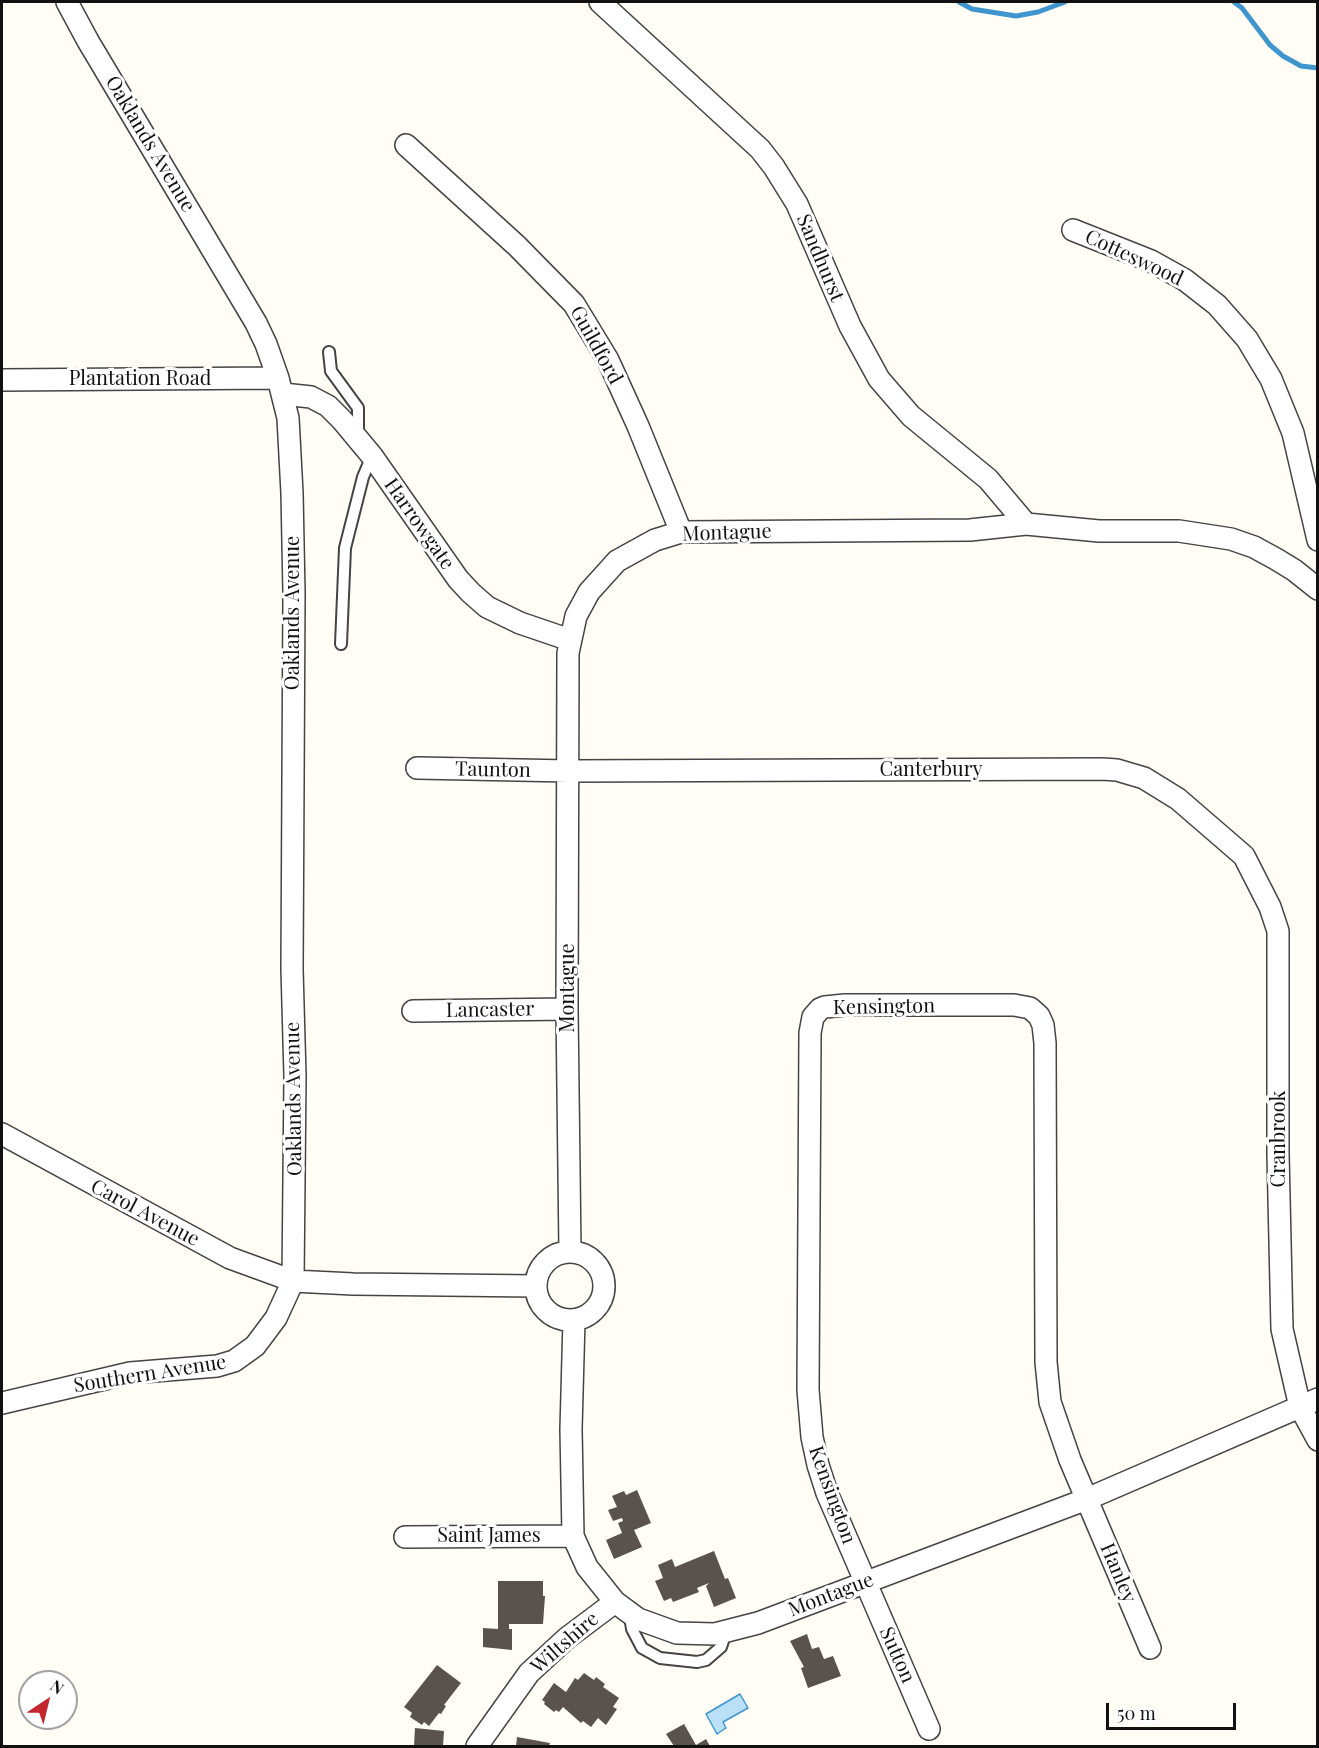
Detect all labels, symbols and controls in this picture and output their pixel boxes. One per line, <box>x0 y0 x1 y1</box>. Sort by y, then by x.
street label: Oaklands Avenue <box>100 72 200 216</box>
street label: Sandhurst <box>791 211 849 305</box>
street label: Cotteswood <box>1081 225 1187 291</box>
street label: Guildford <box>565 302 627 388</box>
street label: Plantation Road <box>69 367 211 391</box>
street label: Harrowgate <box>379 474 459 574</box>
street label: Montague <box>682 519 772 547</box>
street label: Oaklands Avenue <box>281 536 305 690</box>
street label: Taunton <box>455 757 531 783</box>
street label: Canterbury <box>879 758 983 782</box>
street label: Montague <box>556 943 580 1033</box>
street label: Kensington <box>833 994 935 1020</box>
street label: Lancaster <box>446 997 534 1023</box>
street label: Oaklands Avenue <box>281 1022 307 1176</box>
street label: Cranbrook <box>1267 1090 1291 1188</box>
street label: Carol Avenue <box>87 1174 203 1252</box>
street label: Southern Avenue <box>72 1350 228 1398</box>
street label: Kensington <box>803 1443 861 1547</box>
street label: Saint James <box>437 1524 541 1548</box>
street label: Hanley <box>1095 1540 1141 1606</box>
street label: Montague <box>785 1568 877 1622</box>
street label: Wiltshire <box>526 1607 604 1679</box>
street label: Sutton <box>874 1623 920 1687</box>
north arrow <box>18 1670 78 1730</box>
text: N <box>47 1675 68 1698</box>
scale bar <box>1109 1691 1240 1729</box>
text: 50 m <box>1117 1701 1156 1725</box>

